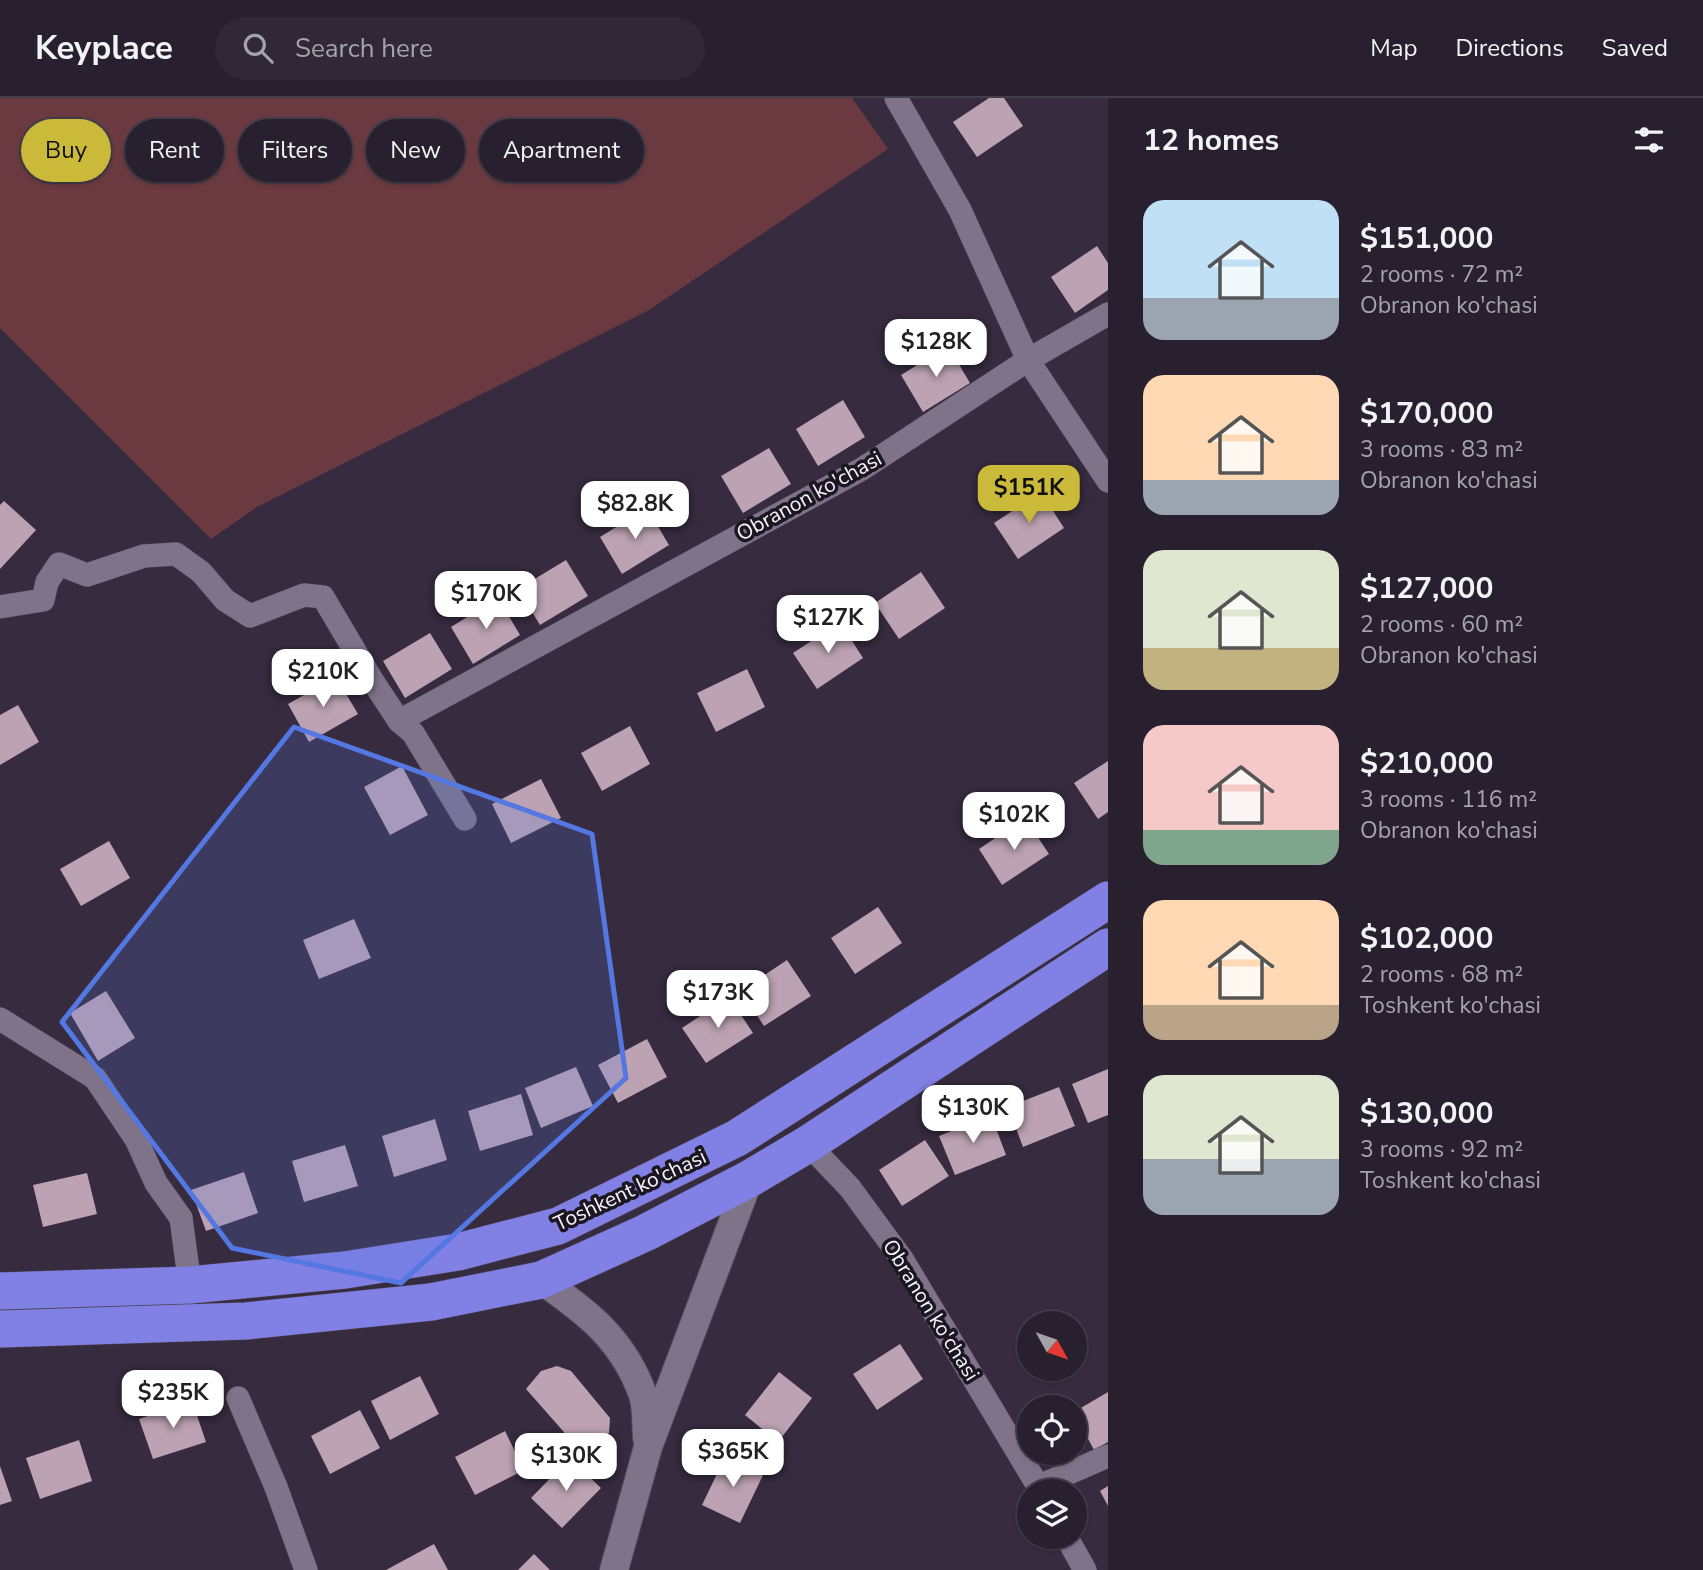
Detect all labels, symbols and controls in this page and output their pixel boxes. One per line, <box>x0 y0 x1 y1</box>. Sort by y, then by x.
search box <box>215 17 705 80</box>
text: Keyplace <box>35 26 173 71</box>
icon: search <box>239 29 277 67</box>
text: Search here <box>295 31 433 66</box>
text: Map <box>1370 32 1417 64</box>
text: Directions <box>1455 32 1564 64</box>
text: Saved <box>1602 32 1668 64</box>
chip: Buy <box>21 119 111 182</box>
chip: Rent <box>125 119 224 182</box>
chip: Filters <box>238 119 352 182</box>
chip: New <box>366 119 465 182</box>
chip: Apartment <box>479 119 644 182</box>
text: 12 homes <box>1143 120 1279 161</box>
icon: filters <box>1630 121 1668 159</box>
text: $151,000 <box>1360 218 1493 259</box>
icon: home <box>1199 228 1283 312</box>
text: 2 rooms · 72 m² <box>1360 259 1523 290</box>
text: Obranon ko'chasi <box>1360 290 1538 321</box>
pin: $128K <box>887 320 985 379</box>
text: $128K <box>901 326 971 357</box>
text: $170,000 <box>1360 393 1493 434</box>
icon: home <box>1199 403 1283 487</box>
text: 3 rooms · 83 m² <box>1360 434 1523 465</box>
street label: Obranon ko'chasi <box>731 444 887 548</box>
text: Obranon ko'chasi <box>1360 465 1538 496</box>
pin: $151K <box>980 466 1078 525</box>
text: $151K <box>994 472 1064 503</box>
pin: $82.8K <box>578 482 692 541</box>
text: $82.8K <box>597 488 673 519</box>
text: $127,000 <box>1360 568 1493 609</box>
pin: $170K <box>437 572 535 631</box>
text: $170K <box>451 578 521 609</box>
icon: home <box>1199 578 1283 662</box>
pin: $127K <box>779 596 877 655</box>
text: $127K <box>793 602 863 633</box>
text: 2 rooms · 60 m² <box>1360 609 1523 640</box>
text: Obranon ko'chasi <box>1360 640 1538 671</box>
pin: $210K <box>274 650 372 709</box>
text: $210K <box>288 656 358 687</box>
text: $210,000 <box>1360 743 1493 784</box>
icon: home <box>1199 753 1283 837</box>
text: 3 rooms · 116 m² <box>1360 784 1537 815</box>
pin: $102K <box>965 792 1063 852</box>
text: $102K <box>979 799 1049 830</box>
text: Obranon ko'chasi <box>1360 815 1538 846</box>
text: $102,000 <box>1360 918 1493 959</box>
icon: home <box>1199 928 1283 1012</box>
text: 2 rooms · 68 m² <box>1360 959 1523 990</box>
pin: $173K <box>669 970 767 1030</box>
text: $173K <box>683 977 753 1008</box>
text: Toshkent ko'chasi <box>1360 990 1541 1021</box>
pin: $130K <box>924 1086 1022 1145</box>
text: $130K <box>938 1092 1008 1123</box>
text: $130,000 <box>1360 1093 1493 1134</box>
icon: home <box>1199 1103 1283 1187</box>
text: 3 rooms · 92 m² <box>1360 1134 1523 1165</box>
street label: Toshkent ko'chasi <box>549 1142 711 1238</box>
text: Toshkent ko'chasi <box>1360 1165 1541 1196</box>
street label: Obranon ko'chasi <box>876 1234 986 1386</box>
north arrow <box>1017 1311 1087 1381</box>
map controls <box>1017 1311 1087 1549</box>
pin: $235K <box>124 1370 222 1430</box>
text: $235K <box>138 1377 208 1408</box>
button: locate <box>1017 1395 1087 1465</box>
pin: $365K <box>684 1430 782 1489</box>
pin: $130K <box>517 1434 615 1493</box>
text: $365K <box>698 1436 768 1467</box>
text: $130K <box>531 1440 601 1471</box>
button: layers <box>1017 1479 1087 1549</box>

